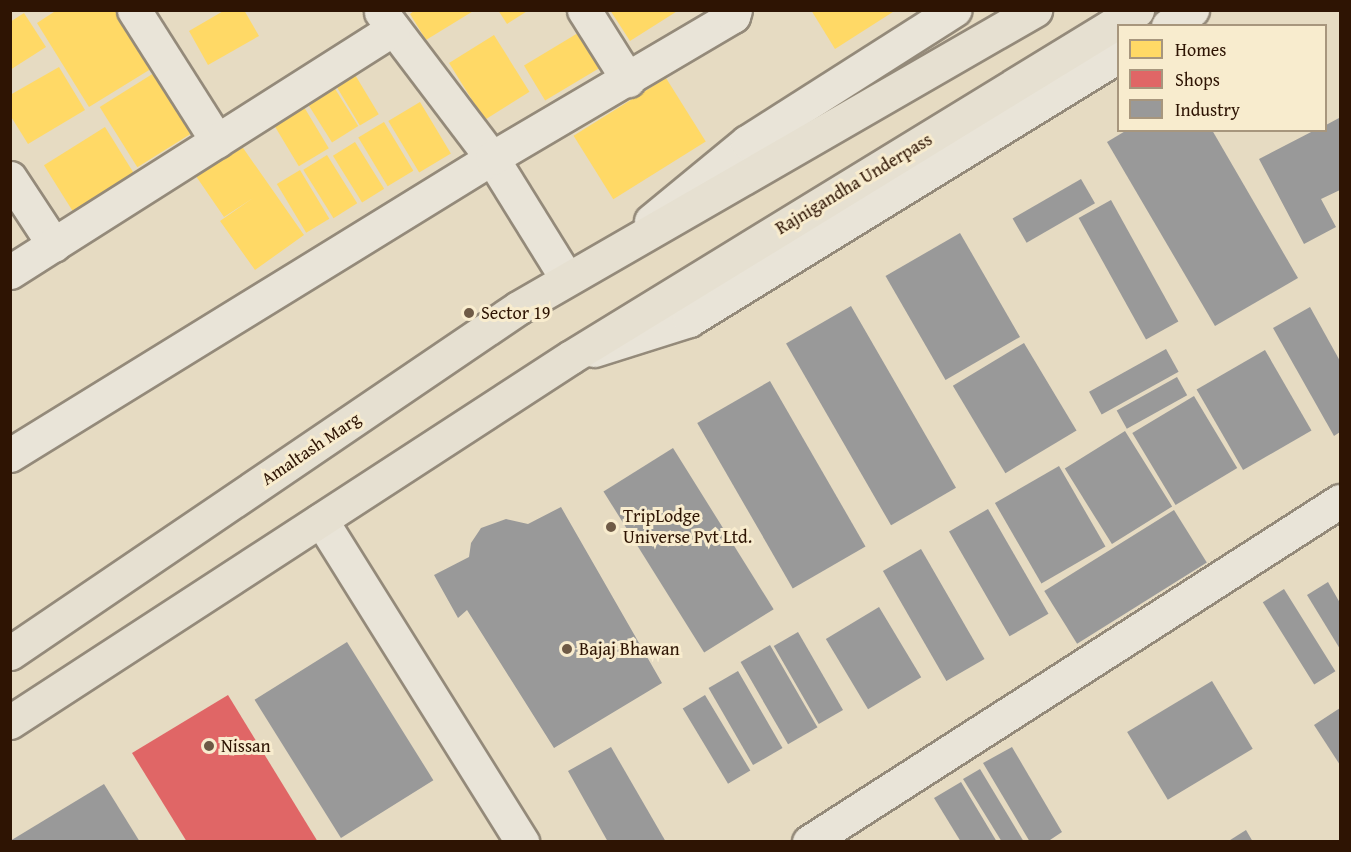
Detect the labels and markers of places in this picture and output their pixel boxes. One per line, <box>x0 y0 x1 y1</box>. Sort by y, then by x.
place label: Sector 19 <box>481 302 550 324</box>
marker: Sector 19 <box>462 306 476 320</box>
place label: TripLodge Universe Pvt Ltd. <box>623 506 752 548</box>
marker: TripLodge Universe Pvt Ltd. <box>604 520 618 534</box>
place label: Bajaj Bhawan <box>579 638 680 660</box>
marker: Bajaj Bhawan <box>560 642 574 656</box>
place label: Nissan <box>221 735 271 757</box>
marker: Nissan <box>202 739 216 753</box>

